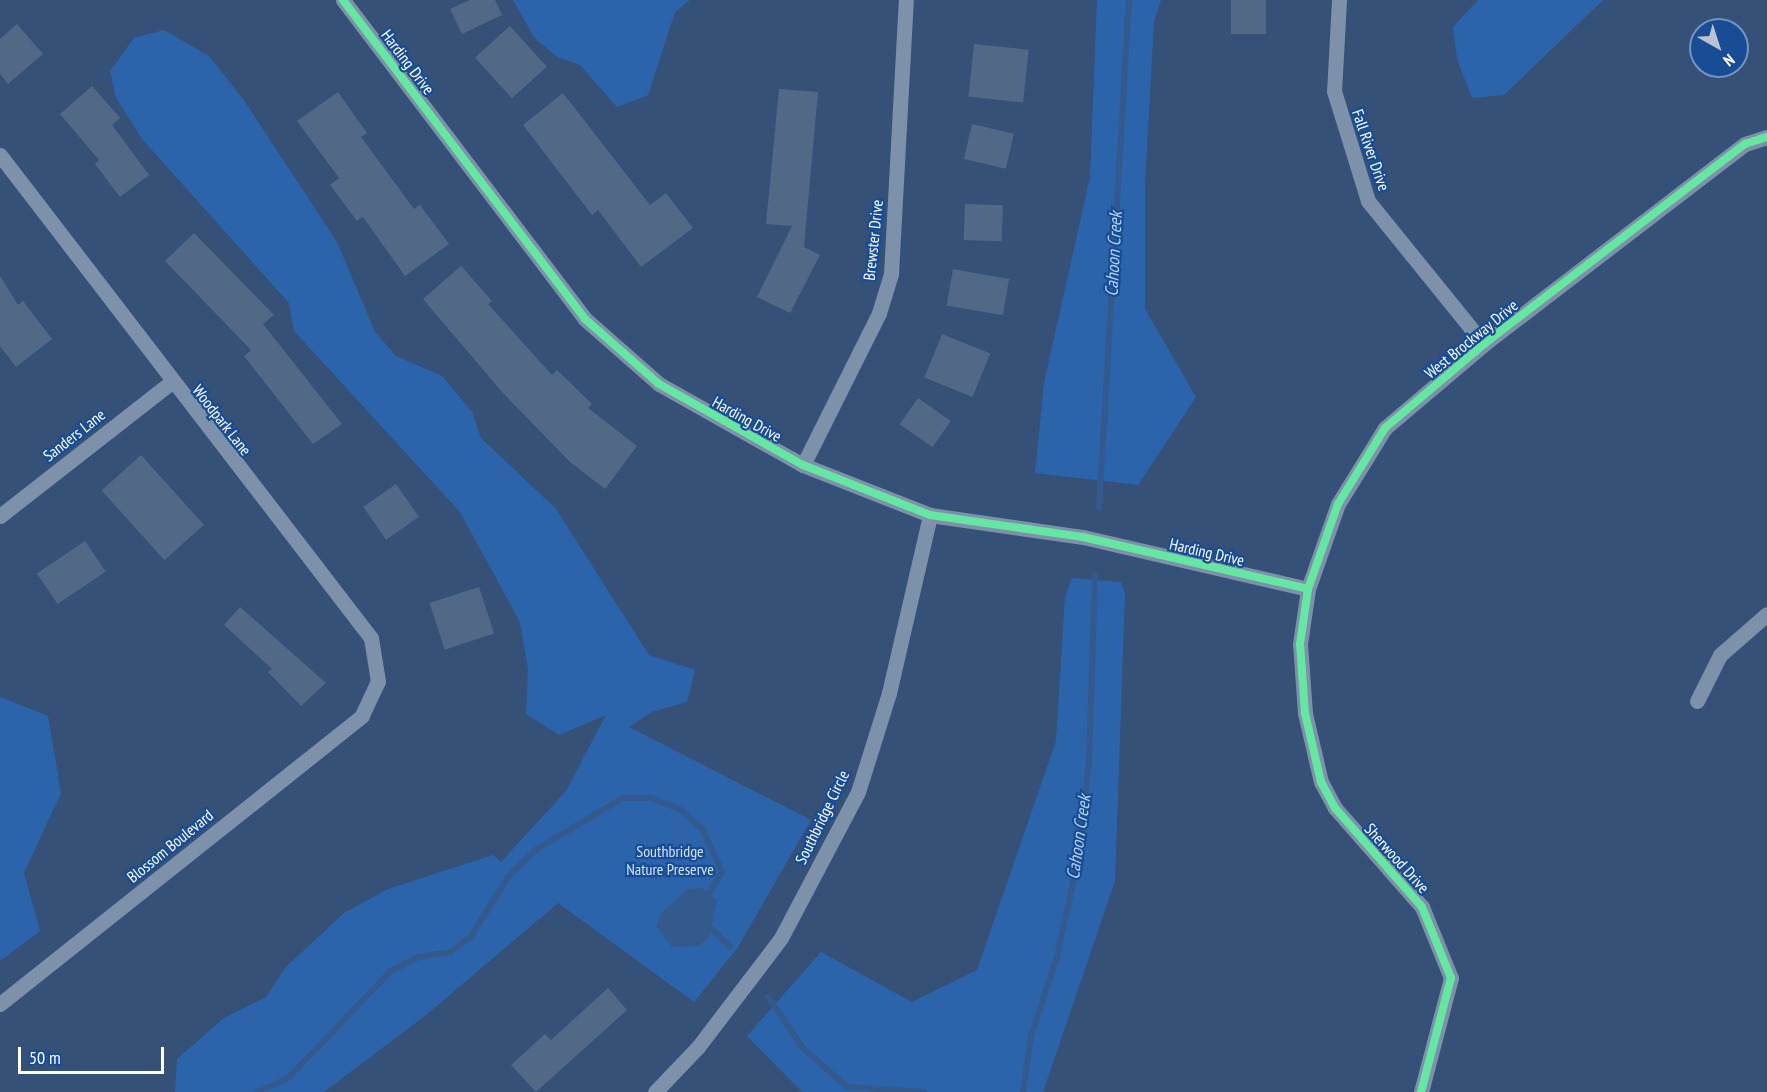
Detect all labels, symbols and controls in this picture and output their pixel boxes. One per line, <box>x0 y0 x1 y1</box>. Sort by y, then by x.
north arrow <box>1689 18 1749 78</box>
street label: Harding Drive <box>377 26 439 98</box>
text: N <box>1719 50 1739 71</box>
street label: Fall River Drive <box>1348 107 1394 193</box>
street label: Brewster Drive <box>859 199 887 281</box>
water label: Cahoon Creek <box>1101 211 1127 297</box>
street label: West Brockway Drive <box>1420 295 1522 383</box>
street label: Woodpark Lane <box>188 381 256 459</box>
street label: Harding Drive <box>709 392 785 446</box>
street label: Sanders Lane <box>39 405 109 465</box>
street label: Harding Drive <box>1168 534 1246 570</box>
street label: Southbridge Circle <box>791 767 853 867</box>
water label: Cahoon Creek <box>1062 793 1096 881</box>
street label: Blossom Boulevard <box>123 805 217 887</box>
street label: Sherwood Drive <box>1361 819 1433 897</box>
park label: Southbridge Nature Preserve <box>626 841 714 879</box>
scale bar <box>21 1035 166 1073</box>
text: 50 m <box>29 1046 61 1069</box>

